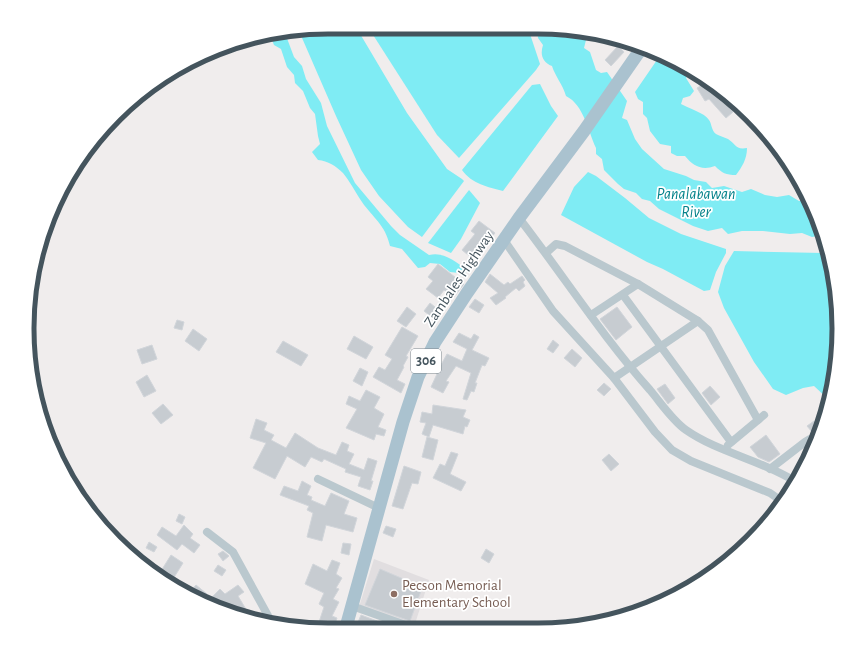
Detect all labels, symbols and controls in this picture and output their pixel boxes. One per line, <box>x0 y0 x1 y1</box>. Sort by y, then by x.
water label: Panalabawan River <box>657 186 735 220</box>
street label: Zambales Highway <box>422 228 497 330</box>
road number: 306 <box>411 349 441 373</box>
place label: Pecson Memorial Elementary School <box>402 578 511 610</box>
marker: Pecson Memorial Elementary School <box>389 589 399 599</box>

